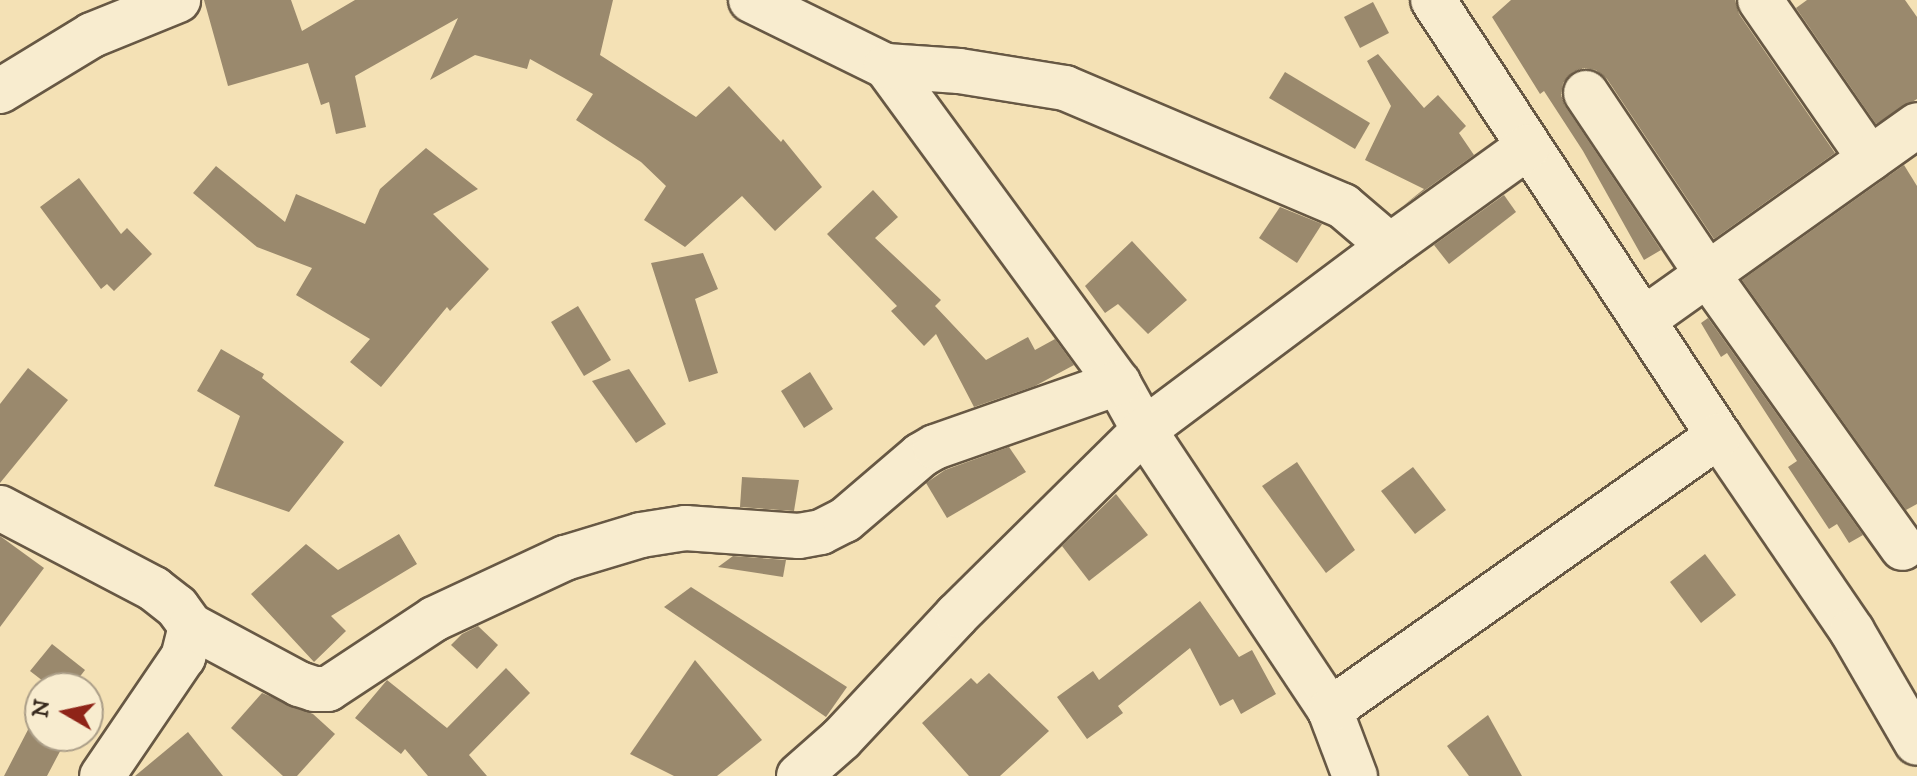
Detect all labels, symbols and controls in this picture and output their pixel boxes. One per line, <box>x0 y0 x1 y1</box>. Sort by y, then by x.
north arrow <box>24 672 104 752</box>
text: N <box>27 697 57 720</box>

